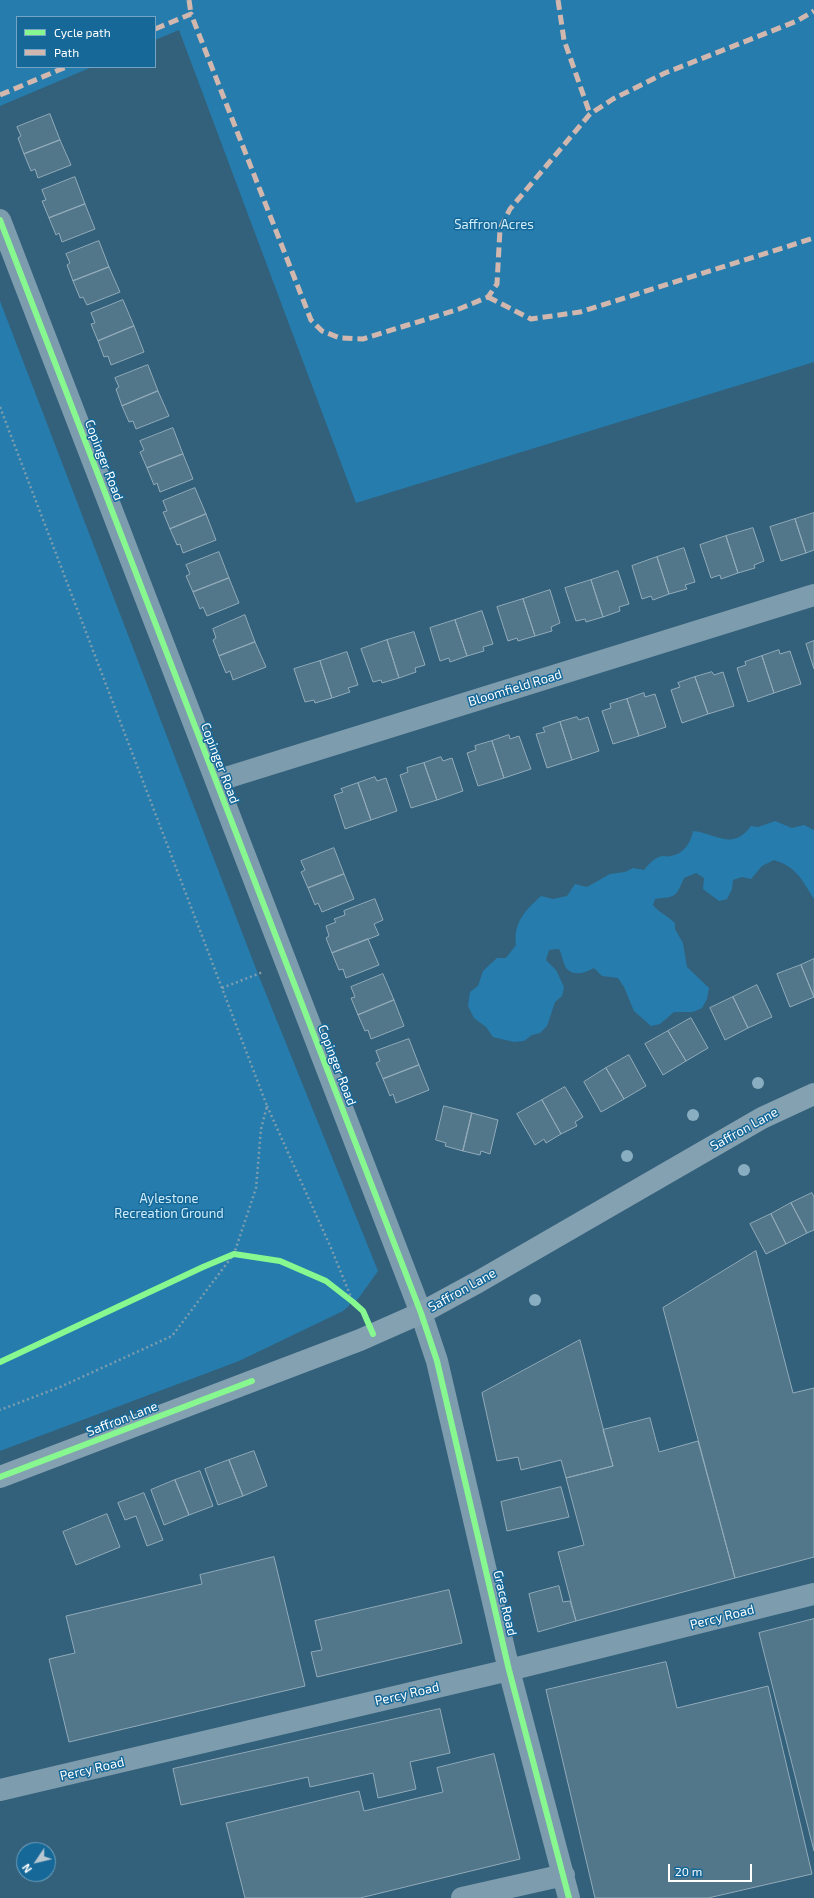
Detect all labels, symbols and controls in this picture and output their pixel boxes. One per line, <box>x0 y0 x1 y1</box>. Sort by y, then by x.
legend <box>16 16 156 68</box>
text: Cycle path <box>54 25 111 39</box>
text: Path <box>54 45 79 59</box>
park label: Saffron Acres <box>454 217 534 233</box>
street label: Copinger Road <box>81 417 127 503</box>
street label: Bloomfield Road <box>466 666 564 710</box>
street label: Copinger Road <box>197 720 243 806</box>
street label: Copinger Road <box>314 1022 360 1108</box>
street label: Saffron Lane <box>707 1104 781 1154</box>
park label: Aylestone Recreation Ground <box>114 1191 224 1222</box>
street label: Saffron Lane <box>425 1265 499 1315</box>
street label: Saffron Lane <box>84 1398 160 1440</box>
street label: Grace Road <box>490 1569 520 1637</box>
street label: Percy Road <box>688 1601 756 1633</box>
street label: Percy Road <box>373 1679 441 1709</box>
street label: Percy Road <box>58 1754 126 1784</box>
north arrow <box>16 1842 56 1882</box>
scale bar <box>670 1856 754 1882</box>
text: N <box>19 1862 34 1876</box>
text: 20 m <box>675 1864 702 1878</box>

